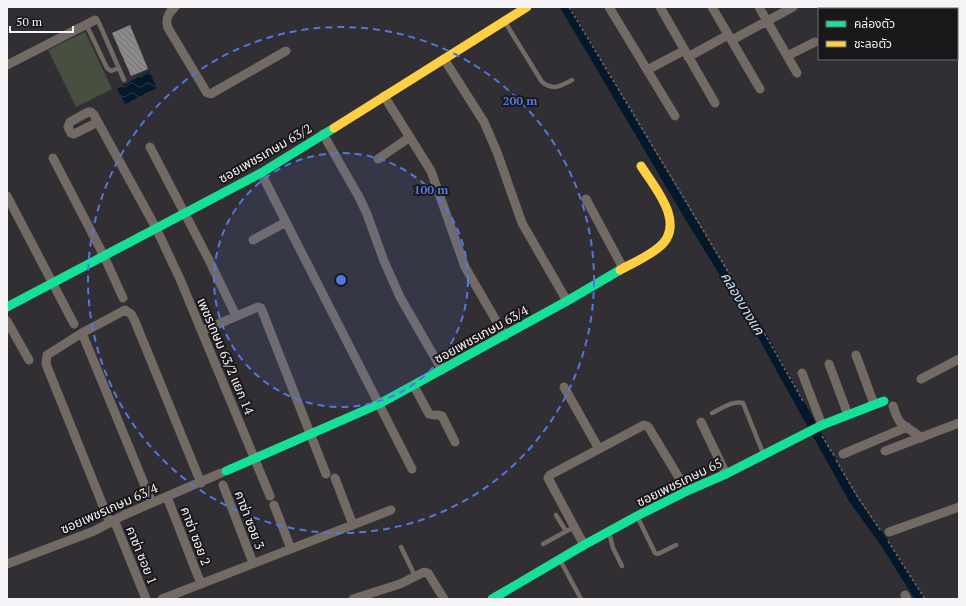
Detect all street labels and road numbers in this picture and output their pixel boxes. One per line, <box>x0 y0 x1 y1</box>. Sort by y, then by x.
street label: ซอยเพชรเกษม 63/2 <box>215 119 315 187</box>
street label: เพชรเกษม 63/2 แยก 14 <box>193 295 259 417</box>
street label: ซอยเพชรเกษม 63/4 <box>431 301 531 367</box>
street label: ซอยเพชรเกษม 65 <box>633 453 725 511</box>
street label: ซอยเพชรเกษม 63/4 <box>57 478 161 538</box>
street label: คาซ่า ซอย 3 <box>231 488 269 552</box>
street label: คาซ่า ซอย 2 <box>177 504 215 568</box>
street label: คาซ่า ซอย 1 <box>122 523 162 587</box>

